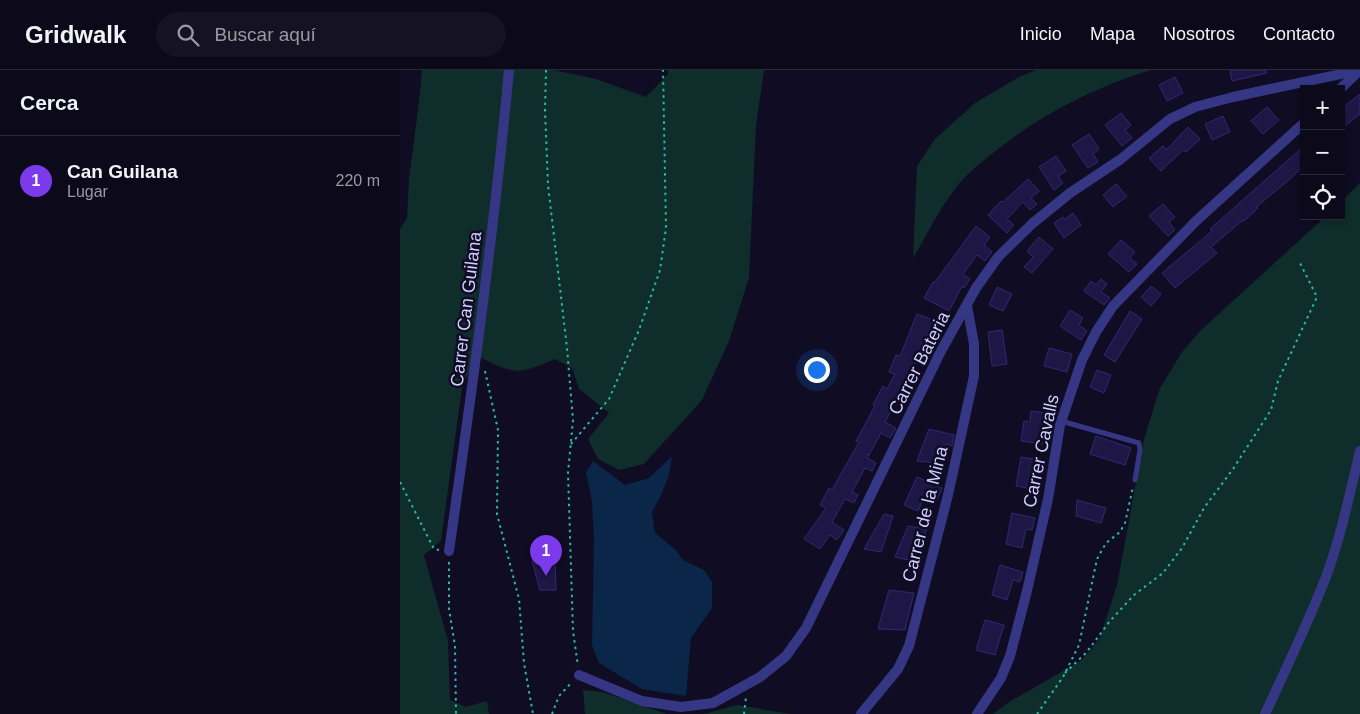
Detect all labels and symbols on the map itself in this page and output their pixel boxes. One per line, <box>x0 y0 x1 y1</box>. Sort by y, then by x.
street label: Carrer Can Guilana <box>447 229 486 388</box>
street label: Carrer Bateria <box>884 307 954 418</box>
your location <box>804 357 830 383</box>
street label: Carrer Cavalls <box>1019 393 1063 509</box>
street label: Carrer de la Mina <box>898 443 952 584</box>
pin: 1 <box>530 535 562 576</box>

